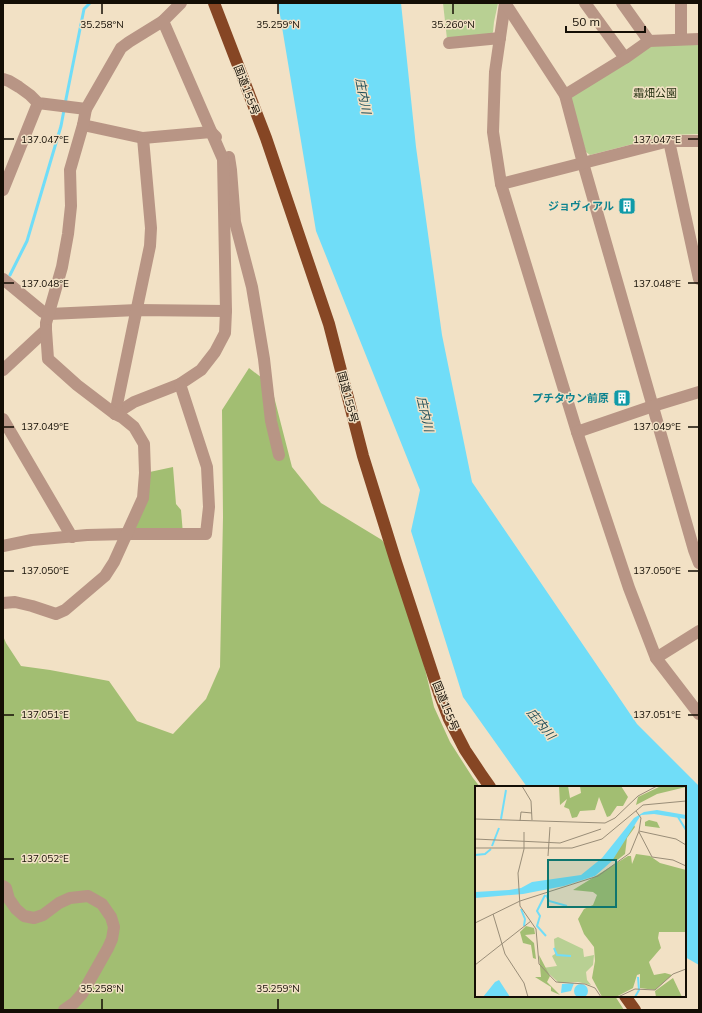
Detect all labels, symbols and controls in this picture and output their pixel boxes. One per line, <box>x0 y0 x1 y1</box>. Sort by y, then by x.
scale bar <box>566 8 645 34</box>
text: 50 m <box>572 14 600 29</box>
text: 35.258°N <box>80 18 124 31</box>
text: 35.259°N <box>256 18 300 31</box>
text: 35.260°N <box>431 18 475 31</box>
street label: 国道155号 <box>231 63 263 117</box>
water label: 庄内川 <box>353 77 375 117</box>
park label: 霜畑公園 <box>633 86 677 100</box>
text: 137.047°E <box>21 133 69 146</box>
text: 137.047°E <box>633 133 681 146</box>
building icon: ジョヴィアル <box>617 196 637 216</box>
place label: ジョヴィアル <box>548 199 614 213</box>
text: 137.048°E <box>21 277 69 290</box>
text: 137.048°E <box>633 277 681 290</box>
street label: 国道155号 <box>334 370 362 424</box>
building icon: プチタウン前原 <box>612 388 632 408</box>
place label: プチタウン前原 <box>532 391 609 405</box>
water label: 庄内川 <box>414 395 437 435</box>
text: 137.049°E <box>21 420 69 433</box>
text: 137.049°E <box>633 420 681 433</box>
text: 137.050°E <box>21 564 69 577</box>
text: 137.050°E <box>633 564 681 577</box>
street label: 国道155号 <box>430 679 462 733</box>
water label: 庄内川 <box>524 705 560 744</box>
text: 137.051°E <box>21 708 69 721</box>
text: 137.051°E <box>633 708 681 721</box>
inset map <box>475 786 686 997</box>
text: 137.052°E <box>21 852 69 865</box>
text: 35.258°N <box>80 982 124 995</box>
text: 35.259°N <box>256 982 300 995</box>

